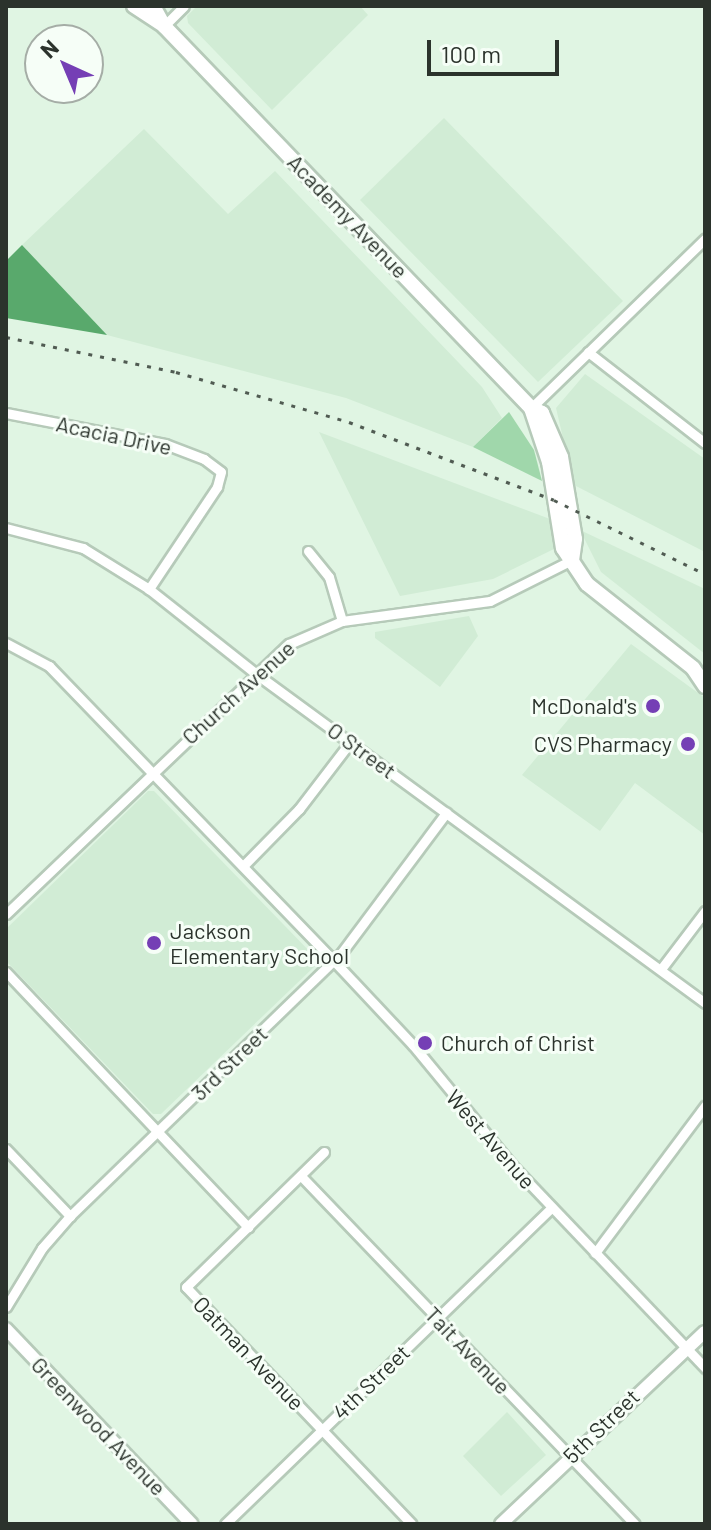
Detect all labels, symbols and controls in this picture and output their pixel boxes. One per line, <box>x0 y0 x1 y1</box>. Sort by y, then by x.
north arrow <box>24 24 104 104</box>
scale bar <box>431 24 563 74</box>
text: N <box>34 34 63 63</box>
text: 100 m <box>441 39 501 68</box>
street label: Academy Avenue <box>282 149 414 283</box>
street label: Acacia Drive <box>54 410 174 460</box>
street label: Church Avenue <box>176 635 300 749</box>
place label: McDonald's <box>531 693 637 719</box>
marker: McDonald's <box>644 697 662 715</box>
street label: O Street <box>323 716 401 784</box>
place label: CVS Pharmacy <box>534 731 672 757</box>
marker: CVS Pharmacy <box>679 735 697 753</box>
place label: Jackson Elementary School <box>170 917 349 968</box>
marker: Jackson Elementary School <box>145 934 163 952</box>
street label: 3rd Street <box>185 1020 273 1106</box>
place label: Church of Christ <box>441 1030 595 1056</box>
marker: Church of Christ <box>416 1034 434 1052</box>
street label: West Avenue <box>441 1084 541 1194</box>
street label: Oatman Avenue <box>188 1290 310 1416</box>
street label: Tait Avenue <box>420 1301 516 1399</box>
street label: 4th Street <box>327 1339 415 1425</box>
street label: Greenwood Avenue <box>26 1351 172 1501</box>
street label: 5th Street <box>557 1383 645 1469</box>

